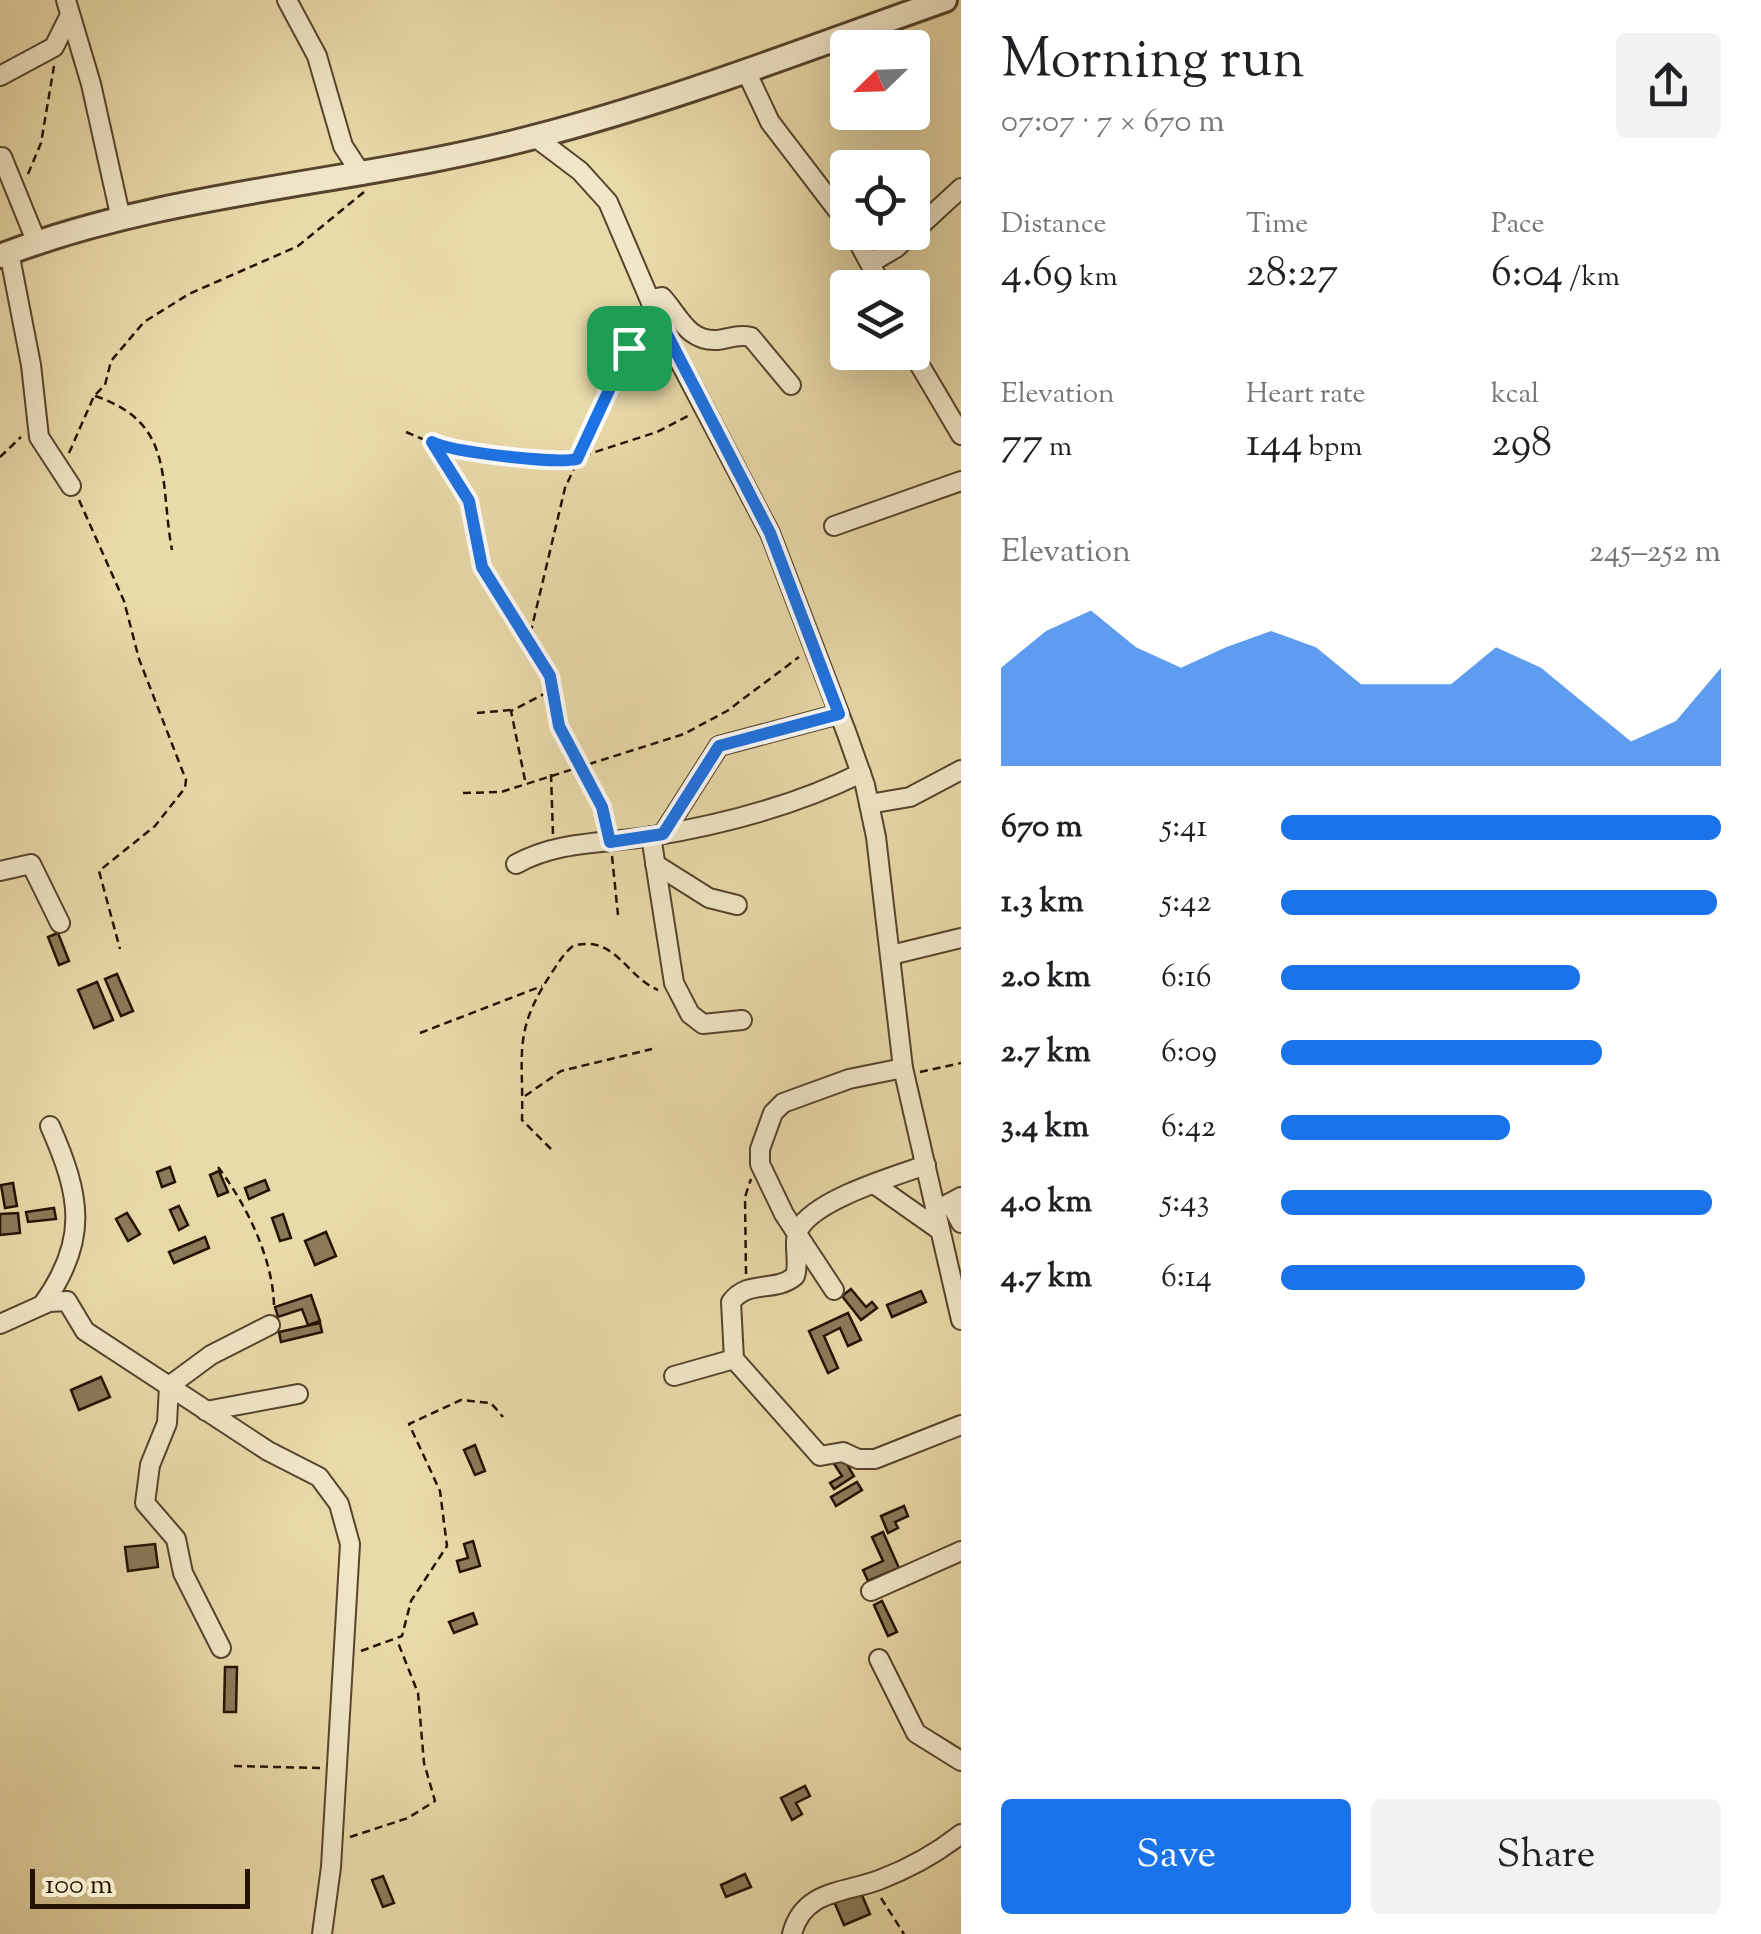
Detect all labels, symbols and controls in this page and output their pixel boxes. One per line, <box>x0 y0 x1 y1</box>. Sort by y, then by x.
text: Morning run <box>1001 23 1305 102</box>
north arrow <box>830 30 930 130</box>
map controls <box>830 30 930 370</box>
button: share <box>1616 33 1721 138</box>
text: 07:07 · 7 × 670 m <box>1001 100 1225 146</box>
button: locate <box>830 150 930 250</box>
text: Distance <box>1001 205 1107 245</box>
text: Time <box>1246 205 1308 245</box>
text: Pace <box>1491 205 1545 245</box>
text: 4.69 <box>1001 245 1073 305</box>
text: 28:27 <box>1246 245 1338 305</box>
text: 6:04 <box>1491 245 1563 305</box>
text: km <box>1073 258 1118 298</box>
text: /km <box>1563 258 1620 298</box>
button: layers <box>830 270 930 370</box>
pin <box>587 306 672 391</box>
icon: arrive <box>602 321 657 376</box>
text: Elevation <box>1001 375 1115 415</box>
text: Heart rate <box>1246 375 1366 415</box>
text: kcal <box>1491 375 1539 415</box>
text: 77 <box>1001 415 1043 475</box>
text: 144 <box>1246 415 1303 475</box>
text: 298 <box>1491 415 1552 475</box>
text: m <box>1043 428 1072 468</box>
text: bpm <box>1303 428 1362 468</box>
text: Elevation <box>1001 530 1131 576</box>
text: 245–252 m <box>1589 530 1721 576</box>
text: 670 m <box>1001 805 1083 851</box>
text: 5:41 <box>1161 805 1207 851</box>
text: 1.3 km <box>1001 880 1084 926</box>
text: 5:42 <box>1161 880 1211 926</box>
text: 2.0 km <box>1001 955 1091 1001</box>
text: 6:16 <box>1161 955 1212 1001</box>
text: 2.7 km <box>1001 1030 1091 1076</box>
text: 6:09 <box>1161 1030 1217 1076</box>
text: 3.4 km <box>1001 1105 1089 1151</box>
text: 6:42 <box>1161 1105 1216 1151</box>
text: 4.0 km <box>1001 1180 1092 1226</box>
text: 5:43 <box>1161 1180 1209 1226</box>
text: 4.7 km <box>1001 1255 1092 1301</box>
text: 6:14 <box>1161 1255 1212 1301</box>
button: Save <box>1001 1799 1351 1914</box>
button: Share <box>1371 1799 1721 1914</box>
scale bar <box>30 1864 250 1908</box>
text: 100 m <box>45 1866 113 1906</box>

